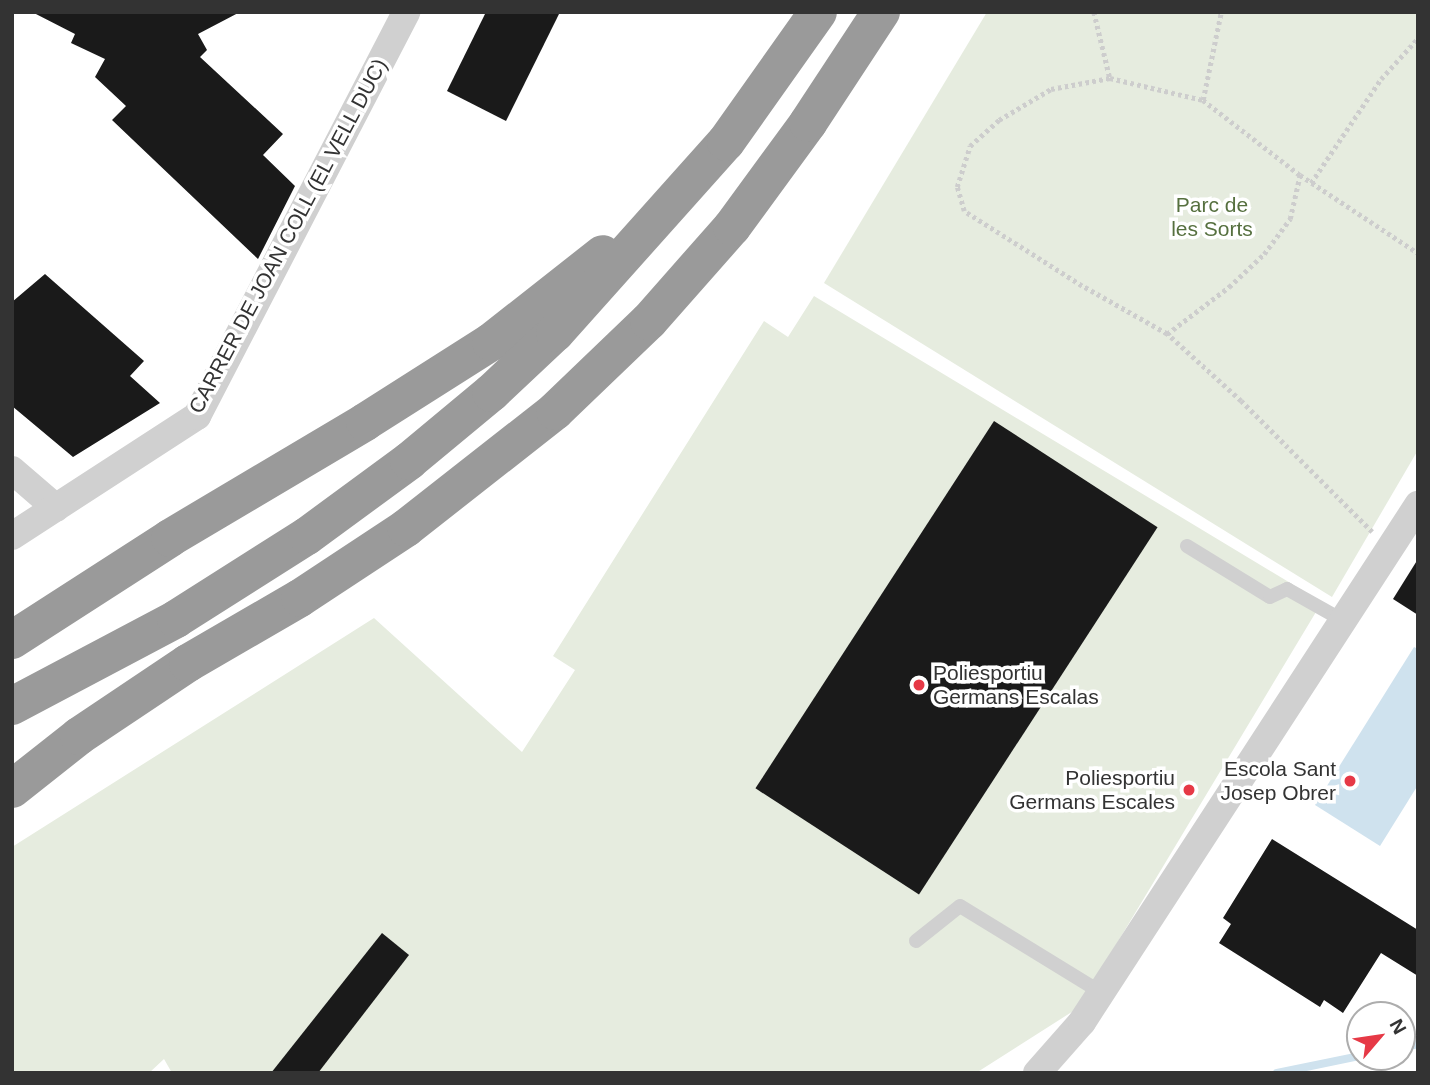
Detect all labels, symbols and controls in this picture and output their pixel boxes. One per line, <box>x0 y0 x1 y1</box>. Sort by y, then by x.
street label: CARRER DE JOAN COLL (EL VELL DUC) <box>183 53 393 419</box>
park label: Parc de les Sorts <box>1171 192 1253 242</box>
place label: Poliesportiu Germans Escalas <box>933 660 1099 710</box>
marker: Poliesportiu Germans Escalas <box>911 677 927 693</box>
place label: Escola Sant Josep Obrer <box>1220 756 1336 806</box>
place label: Poliesportiu Germans Escales <box>1009 765 1175 815</box>
marker: Escola Sant Josep Obrer <box>1342 773 1358 789</box>
marker: Poliesportiu Germans Escales <box>1181 782 1197 798</box>
north arrow <box>1346 1001 1416 1071</box>
text: N <box>1386 1015 1411 1038</box>

